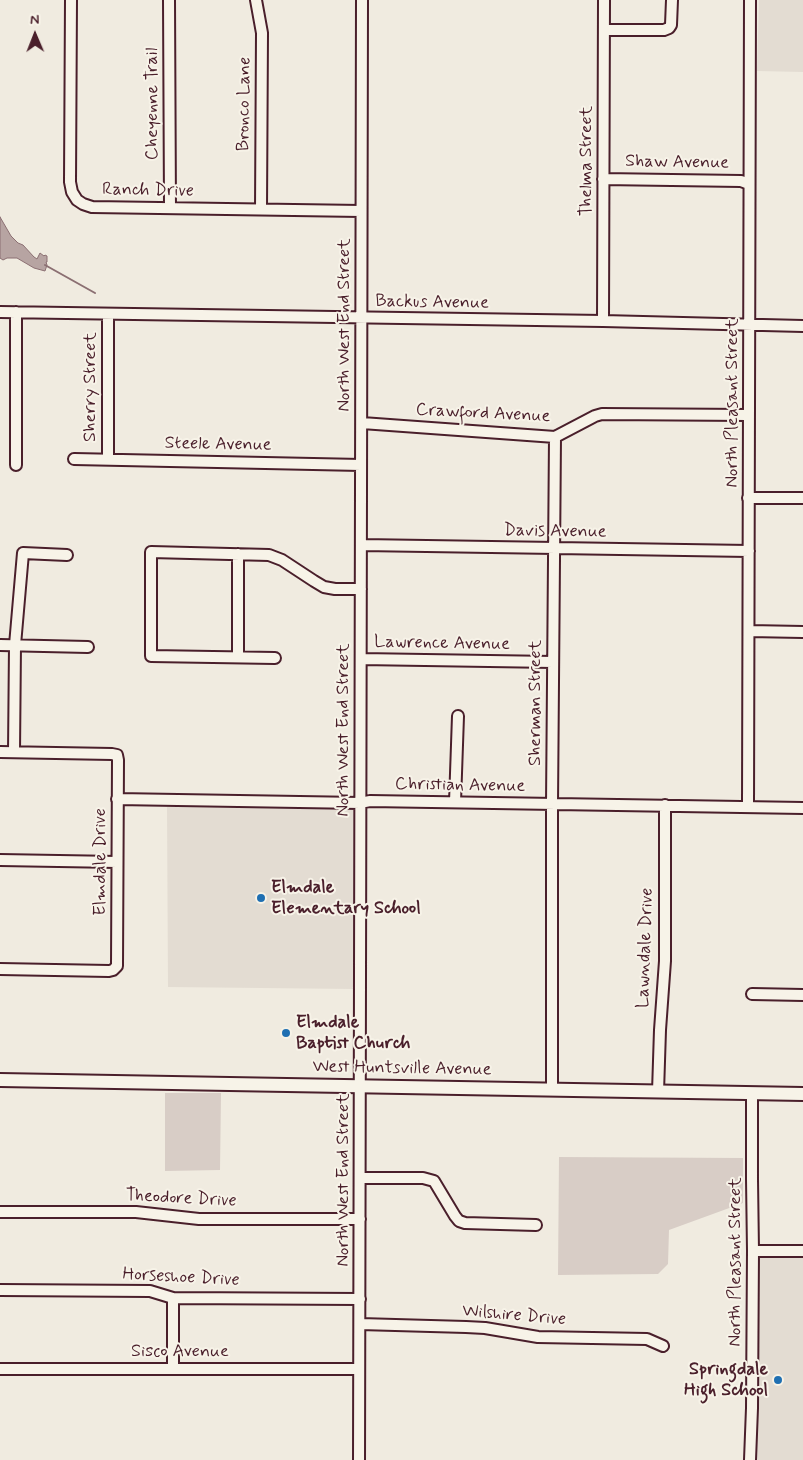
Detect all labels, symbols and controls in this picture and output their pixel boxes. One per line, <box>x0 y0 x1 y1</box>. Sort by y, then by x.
north arrow <box>10 10 60 60</box>
text: N <box>30 11 40 29</box>
street label: Cheyenne Trail <box>142 48 164 160</box>
street label: Bronco Lane <box>233 57 257 151</box>
street label: Thelma Street <box>576 106 598 216</box>
street label: Shaw Avenue <box>625 151 729 175</box>
street label: Ranch Drive <box>102 179 194 203</box>
street label: North West End Street <box>334 238 356 412</box>
street label: Backus Avenue <box>375 291 489 315</box>
street label: North Pleasant Street <box>722 318 744 488</box>
street label: Sherry Street <box>80 332 102 442</box>
street label: Crawford Avenue <box>415 400 551 428</box>
street label: Steele Avenue <box>164 433 272 457</box>
street label: Davis Avenue <box>503 520 607 544</box>
street label: Lawrence Avenue <box>374 632 510 656</box>
street label: Sherman Street <box>525 640 547 766</box>
street label: North West End Street <box>333 643 355 817</box>
street label: Christian Avenue <box>395 774 525 798</box>
street label: Elmdale Drive <box>90 808 112 916</box>
place label: Elmdale Elementary School <box>271 877 421 920</box>
street label: Lawndale Drive <box>633 887 659 1009</box>
marker: Elmdale Elementary School <box>255 892 267 904</box>
place label: Elmdale Baptist Church <box>296 1012 410 1054</box>
marker: Elmdale Baptist Church <box>280 1027 292 1039</box>
street label: West Huntsville Avenue <box>312 1057 492 1081</box>
street label: North West End Street <box>333 1093 355 1267</box>
street label: North Pleasant Street <box>725 1177 747 1347</box>
street label: Theodore Drive <box>125 1185 237 1213</box>
street label: Horseshoe Drive <box>122 1264 240 1292</box>
street label: Wilshire Drive <box>461 1301 567 1331</box>
street label: Sisco Avenue <box>131 1341 229 1363</box>
place label: Springdale High School <box>684 1359 768 1402</box>
marker: Springdale High School <box>772 1374 784 1386</box>

